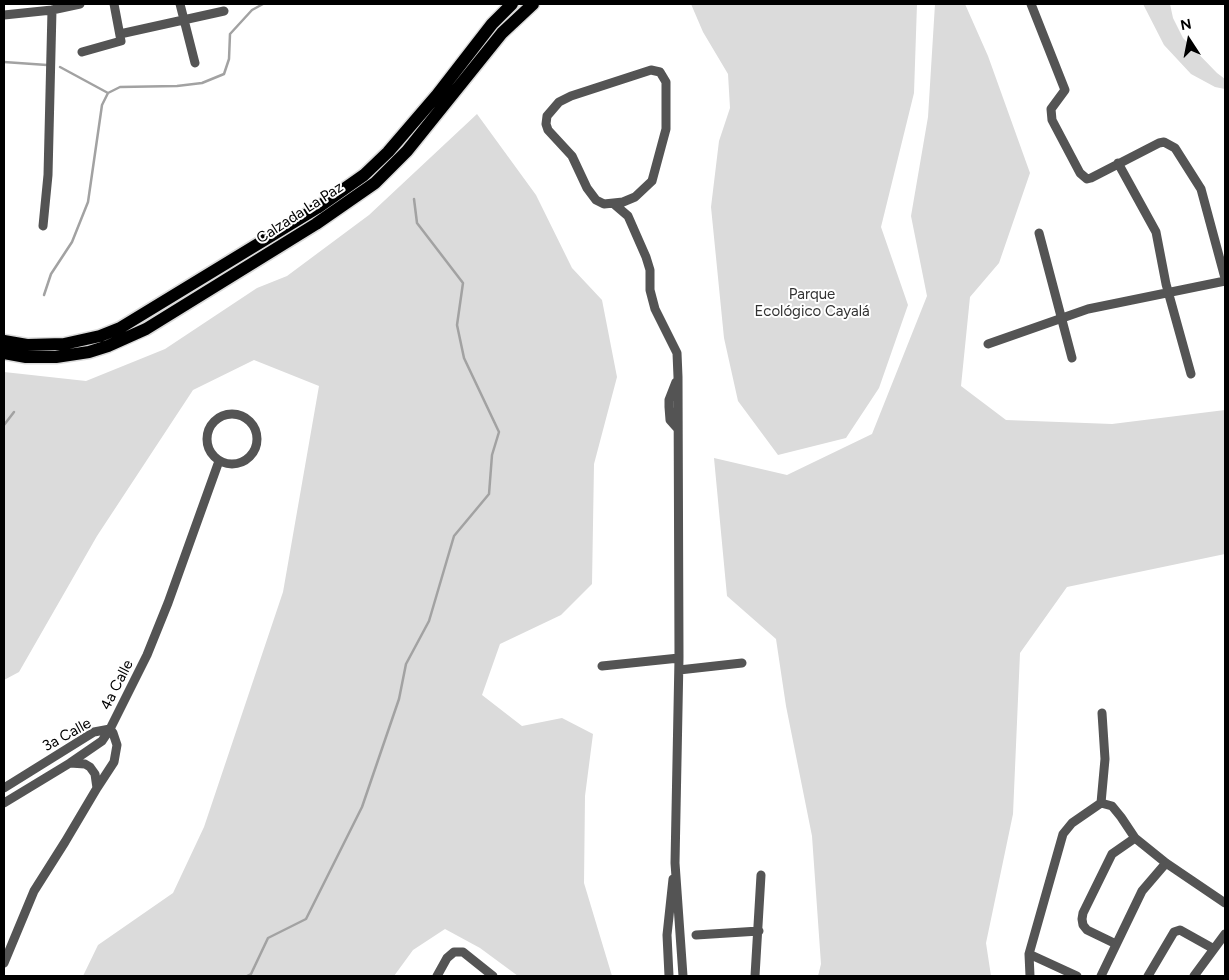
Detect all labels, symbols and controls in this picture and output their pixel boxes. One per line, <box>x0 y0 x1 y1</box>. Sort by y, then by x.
north arrow <box>1164 15 1214 65</box>
text: N <box>1179 15 1193 34</box>
street label: Calzada La Paz <box>253 178 347 248</box>
park label: Parque Ecológico Cayalá <box>754 286 870 321</box>
street label: 4a Calle <box>97 657 137 713</box>
street label: 3a Calle <box>40 714 94 756</box>

